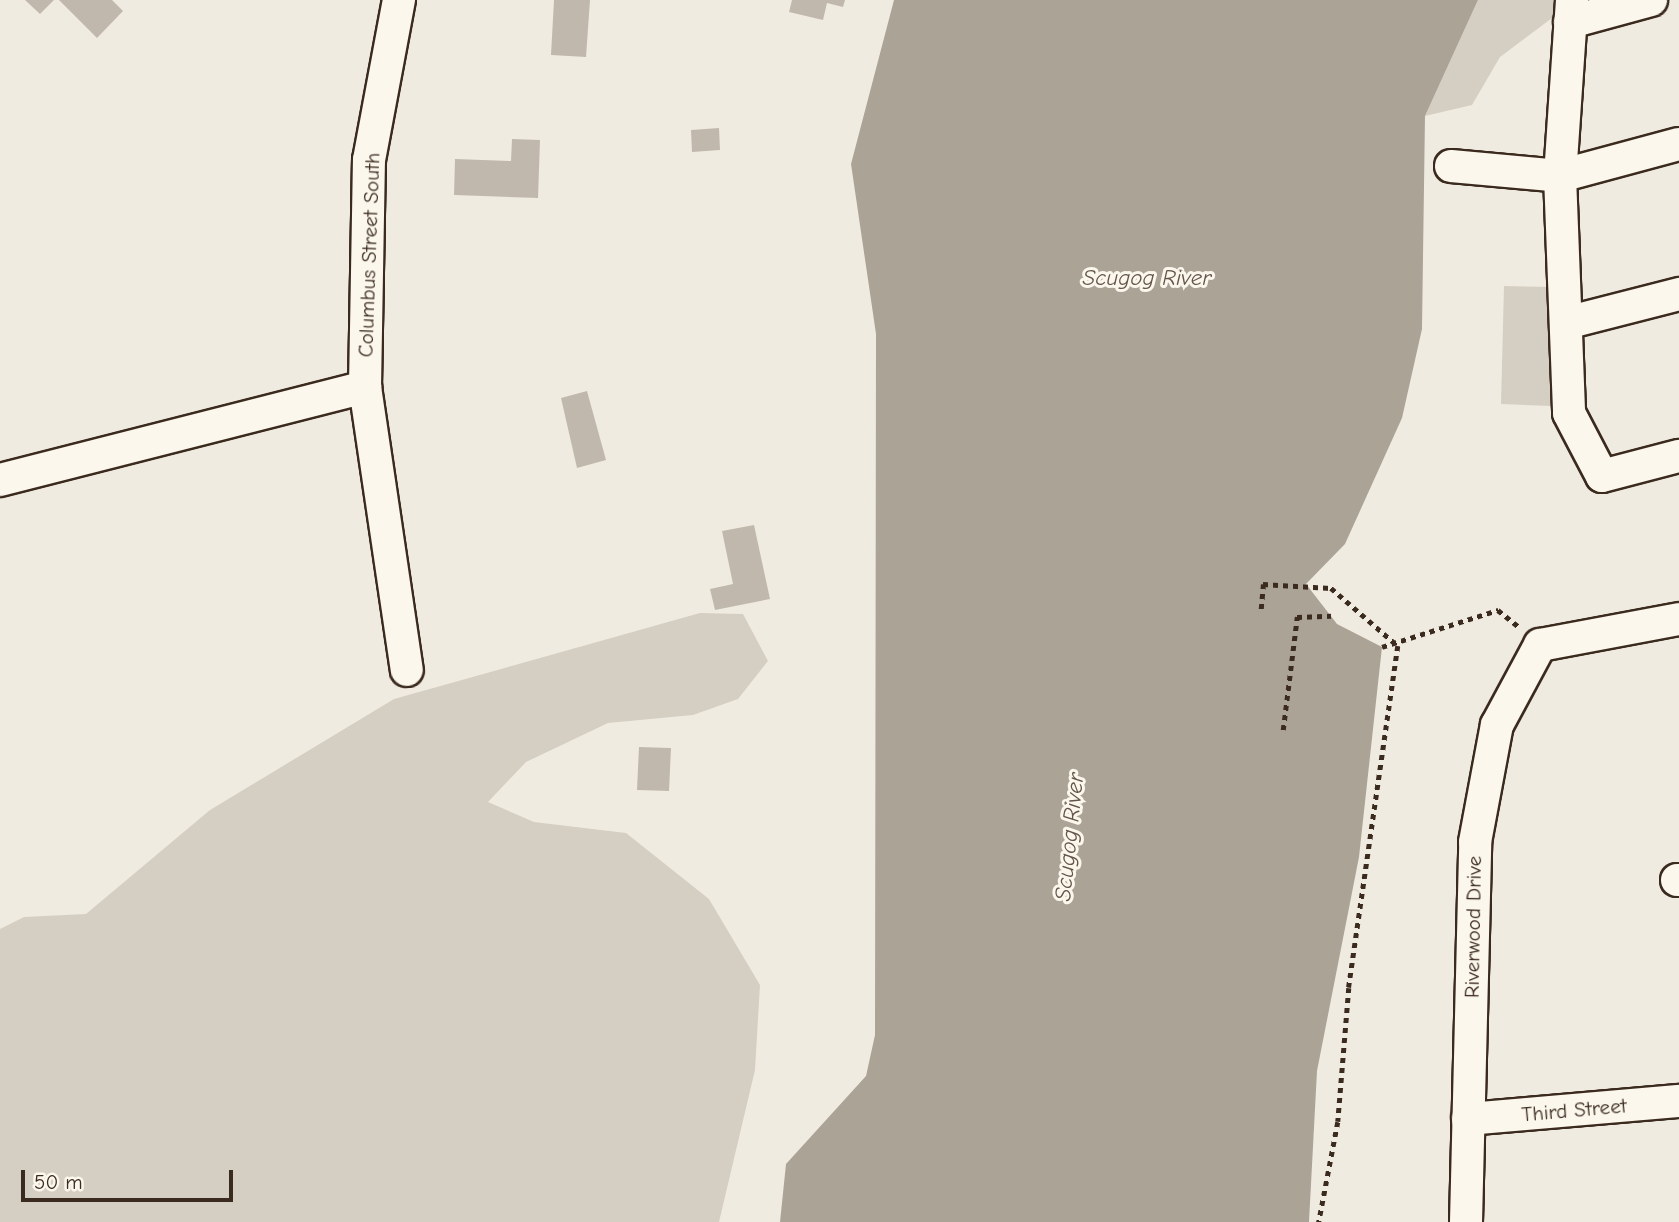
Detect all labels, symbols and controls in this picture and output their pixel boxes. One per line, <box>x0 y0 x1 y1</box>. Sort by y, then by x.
street label: Columbus Street South <box>353 152 385 358</box>
water label: Scugog River <box>1083 264 1211 292</box>
water label: Scugog River <box>1050 771 1090 903</box>
street label: Riverwood Drive <box>1459 856 1487 998</box>
street label: Third Street <box>1520 1093 1628 1127</box>
scale bar <box>24 1156 236 1200</box>
text: 50 m <box>34 1170 83 1194</box>

